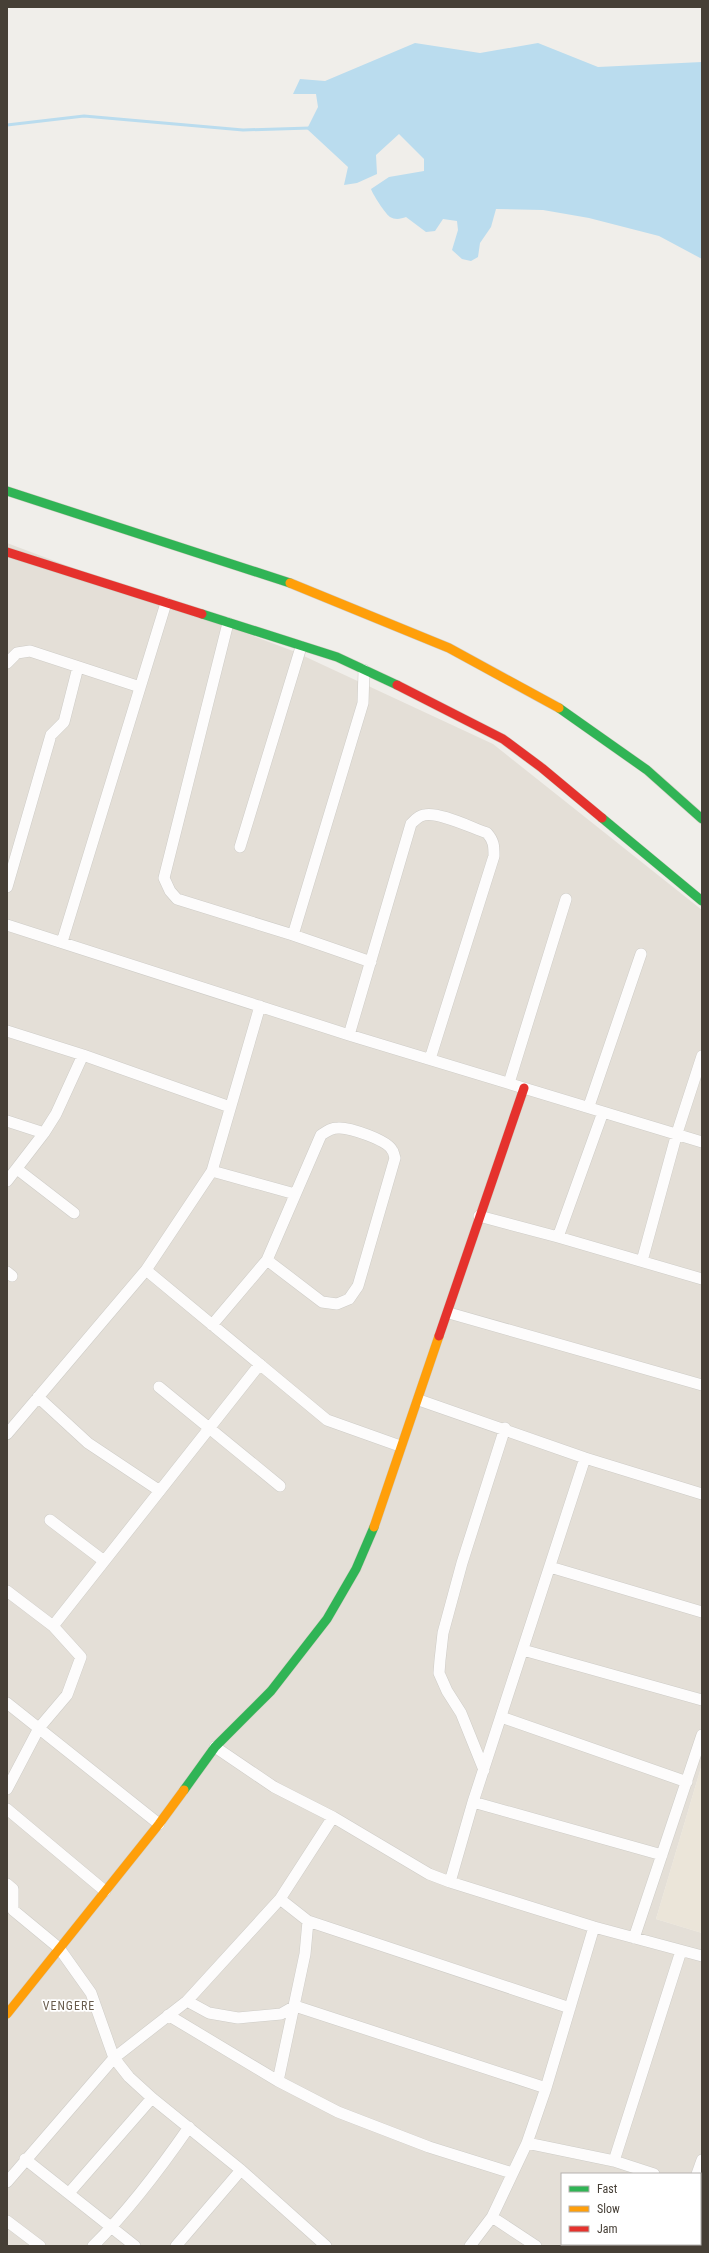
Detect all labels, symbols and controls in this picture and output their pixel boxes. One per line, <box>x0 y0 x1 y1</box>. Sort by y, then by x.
district label: VENGERE <box>43 1999 95 2013</box>
legend <box>561 2173 701 2245</box>
text: Fast <box>597 2182 618 2196</box>
text: Slow <box>597 2202 620 2216</box>
text: Jam <box>597 2222 618 2236</box>

